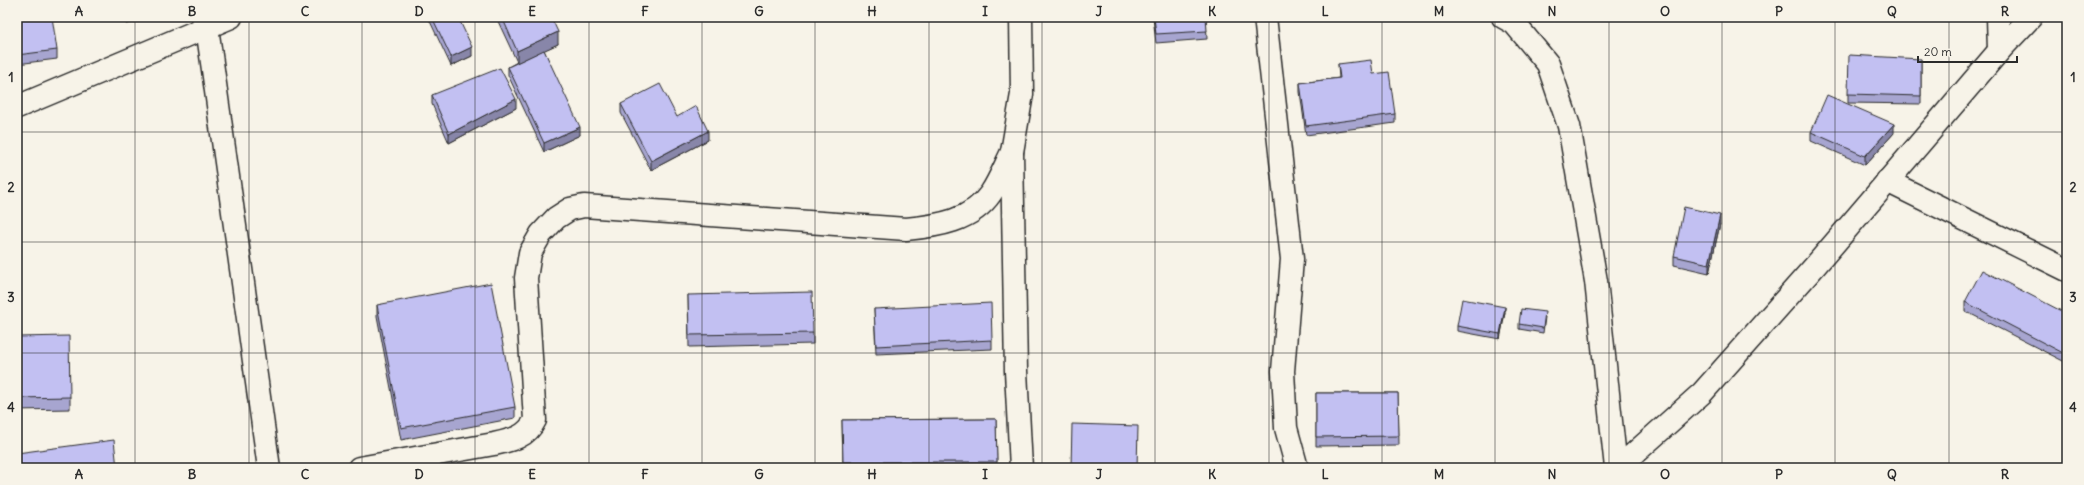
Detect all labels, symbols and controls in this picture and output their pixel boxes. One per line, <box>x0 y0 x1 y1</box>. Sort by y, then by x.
text: A <box>75 3 84 20</box>
text: B <box>188 3 197 20</box>
text: C <box>301 3 310 20</box>
text: D <box>414 3 424 20</box>
text: E <box>528 3 536 20</box>
text: F <box>641 3 649 20</box>
text: G <box>754 3 764 20</box>
text: H <box>867 3 877 20</box>
text: I <box>982 3 988 20</box>
text: J <box>1096 3 1103 20</box>
text: K <box>1208 3 1217 20</box>
text: L <box>1321 3 1329 20</box>
text: M <box>1434 3 1444 20</box>
text: N <box>1548 3 1556 20</box>
text: O <box>1660 3 1670 20</box>
text: P <box>1775 3 1783 20</box>
text: Q <box>1887 3 1897 20</box>
text: R <box>2001 3 2010 20</box>
scale bar <box>1918 38 2017 64</box>
text: 20 m <box>1924 44 1952 59</box>
text: 1 <box>8 69 14 86</box>
text: 1 <box>2070 69 2076 86</box>
text: 2 <box>7 179 15 196</box>
text: 2 <box>2069 179 2077 196</box>
text: 3 <box>7 289 15 306</box>
text: 3 <box>2069 289 2077 306</box>
text: 4 <box>7 399 15 416</box>
text: 4 <box>2069 399 2077 416</box>
text: A <box>75 466 84 483</box>
text: B <box>188 466 197 483</box>
text: C <box>301 466 310 483</box>
text: D <box>414 466 424 483</box>
text: E <box>528 466 536 483</box>
text: F <box>641 466 649 483</box>
text: G <box>754 466 764 483</box>
text: H <box>867 466 877 483</box>
text: I <box>982 466 988 483</box>
text: J <box>1096 466 1103 483</box>
text: K <box>1208 466 1217 483</box>
text: L <box>1321 466 1329 483</box>
text: M <box>1434 466 1444 483</box>
text: N <box>1548 466 1556 483</box>
text: O <box>1660 466 1670 483</box>
text: P <box>1775 466 1783 483</box>
text: Q <box>1887 466 1897 483</box>
text: R <box>2001 466 2010 483</box>

